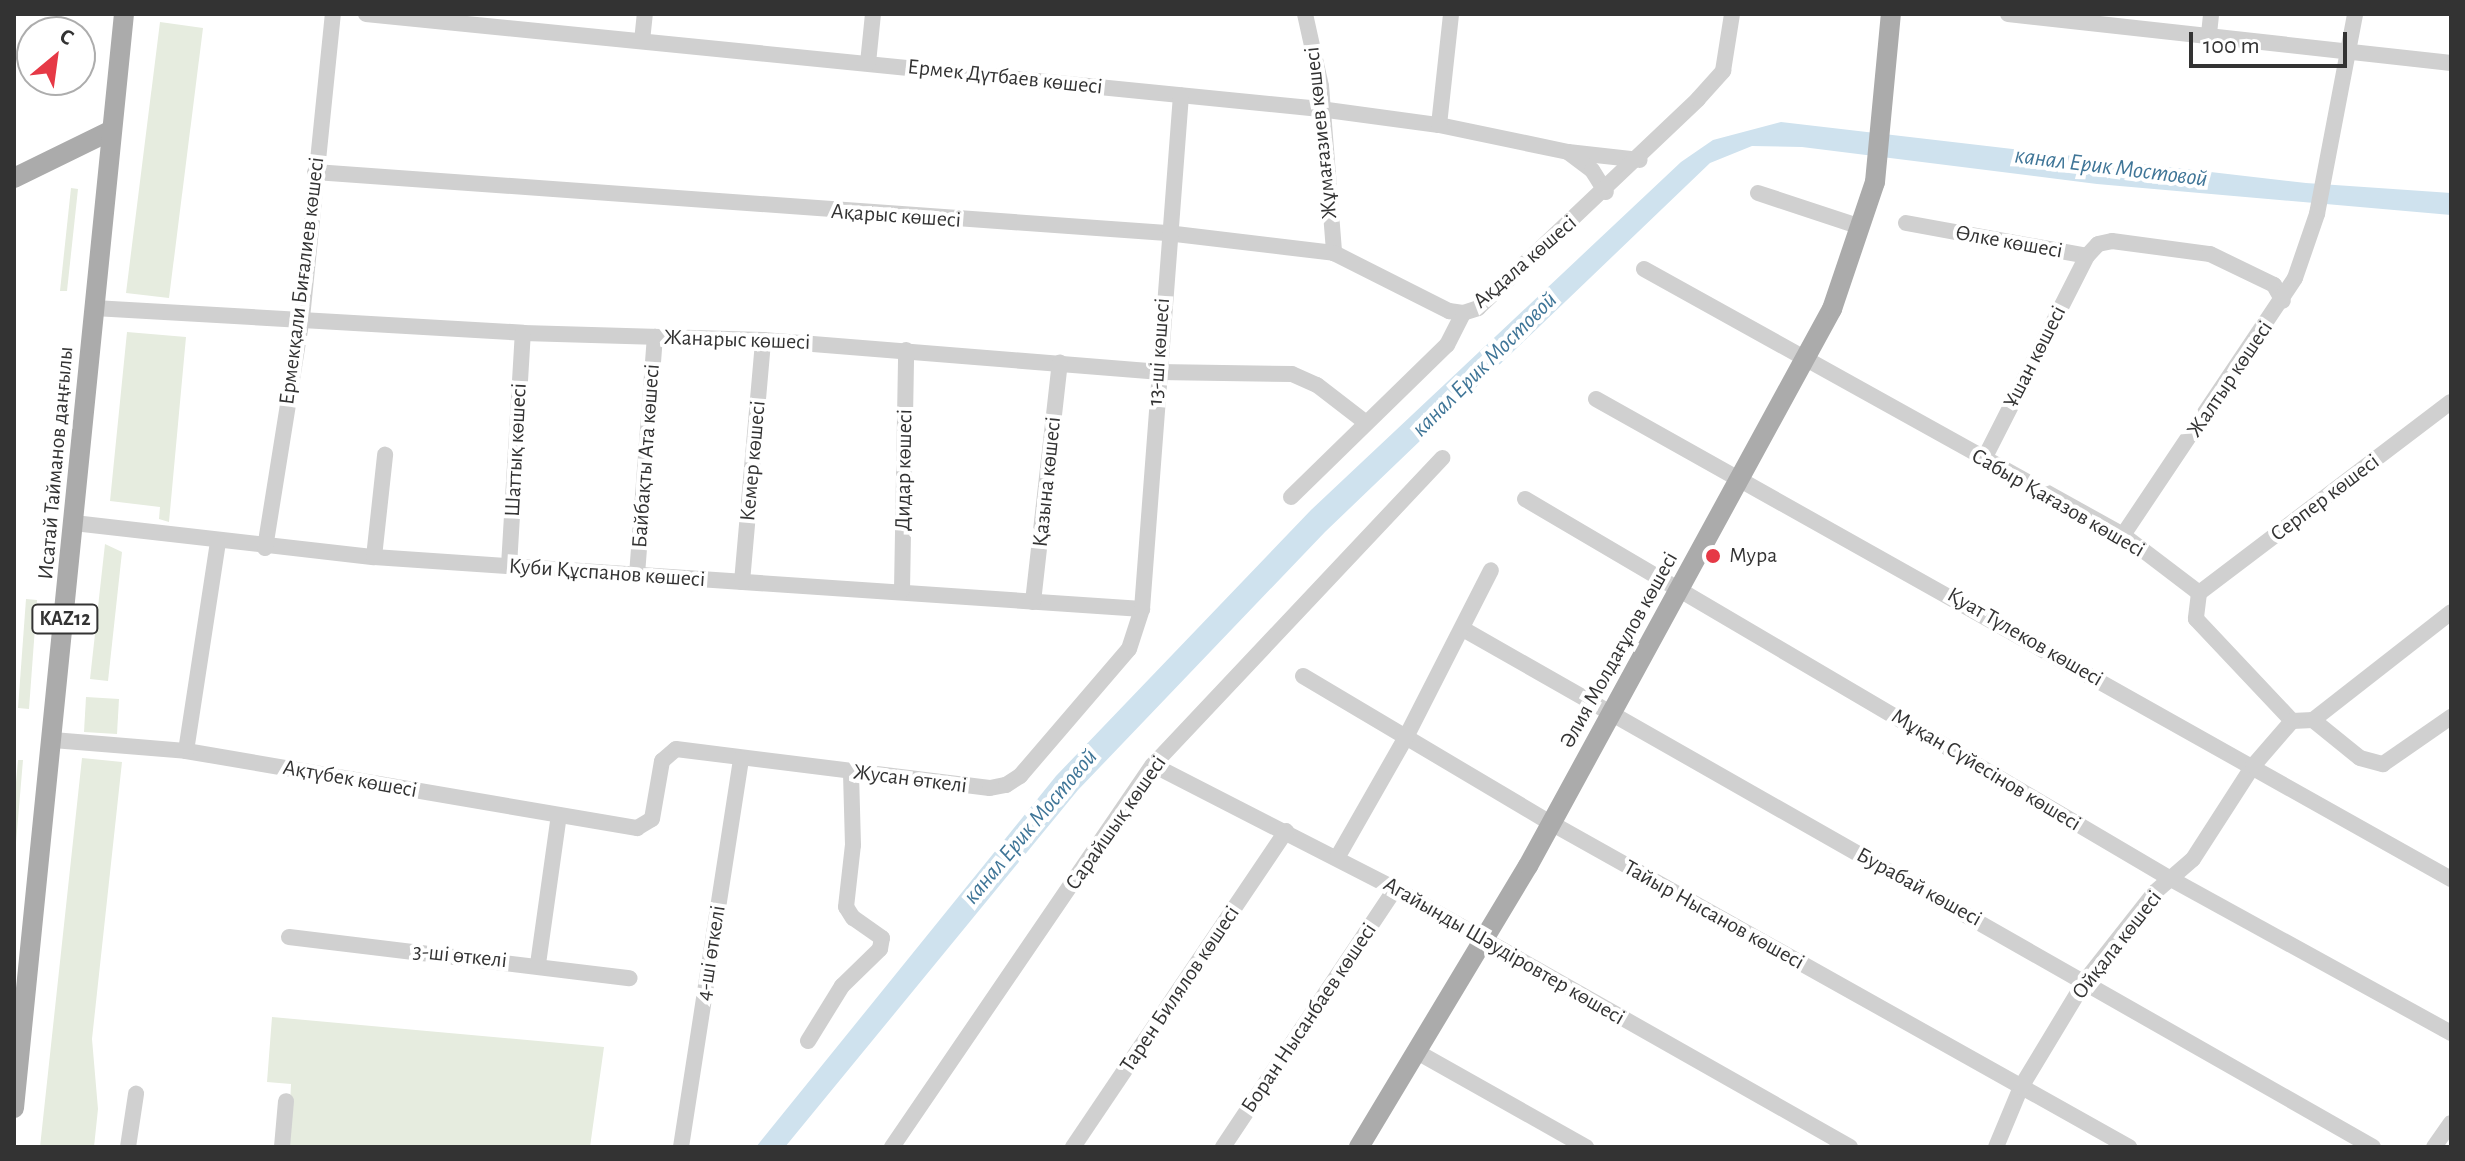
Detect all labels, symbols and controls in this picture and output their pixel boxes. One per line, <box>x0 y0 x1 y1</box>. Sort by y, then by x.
north arrow <box>16 16 96 96</box>
scale bar <box>2193 16 2351 66</box>
text: С <box>56 24 77 49</box>
text: 100 m <box>2203 34 2260 58</box>
street label: Жұмағазиев көшесі <box>1299 46 1343 220</box>
street label: Ермек Дүтбаев көшесi <box>906 54 1104 100</box>
water label: канал Ерик Мостовой <box>2013 142 2209 194</box>
street label: Ермекқали Биғалиев көшесі <box>274 156 330 406</box>
street label: Ақарыс көшесi <box>830 198 962 234</box>
street label: Ақдала көшесі <box>1468 210 1582 314</box>
street label: Өлке көшесі <box>1953 220 2065 264</box>
water label: канал Ерик Мостовой <box>1406 286 1564 444</box>
street label: 13-ші көшесi <box>1142 297 1176 407</box>
street label: Ұшан көшесі <box>1998 301 2072 413</box>
street label: Жалтыр көшесі <box>2181 316 2279 442</box>
street label: Жанарыс көшесі <box>663 324 811 356</box>
street label: Исатай Тайманов даңғылы <box>33 345 79 581</box>
street label: Байбақты Ата көшесі <box>626 363 666 549</box>
street label: Шаттық көшесі <box>499 382 533 518</box>
street label: Кемер көшесі <box>735 400 771 522</box>
street label: Дидар көшесі <box>890 409 918 531</box>
street label: Қазына көшесі <box>1027 415 1067 549</box>
street label: Сабыр Қағазов көшесі <box>1967 443 2149 563</box>
street label: Серпер көшесі <box>2265 448 2385 548</box>
place label: Мура <box>1729 543 1777 569</box>
street label: Әлия Молдағұлов көшесі <box>1554 547 1684 753</box>
marker: Мура <box>1704 547 1722 565</box>
street label: Куби Құспанов көшесi <box>508 553 706 593</box>
street label: Қуат Түлеков көшесі <box>1942 582 2108 692</box>
road number: KAZ12 <box>31 603 99 635</box>
street label: Мұқан Сүйесінов көшесі <box>1886 703 2086 837</box>
water label: канал Ерик Мостовой <box>958 744 1104 910</box>
street label: Сарайшық көшесі <box>1060 751 1172 895</box>
street label: Ақтүбек көшесi <box>281 754 419 804</box>
street label: Жусан өткелі <box>852 759 968 799</box>
street label: Бурабай көшесi <box>1852 842 1986 932</box>
street label: Тайыр Нысанов көшесi <box>1619 854 1809 976</box>
street label: Агайынды Шәудіровтер көшесi <box>1379 871 1629 1031</box>
street label: Ойқала көшесі <box>2066 885 2168 1005</box>
street label: Тарен Билялов көшесі <box>1115 901 1245 1077</box>
street label: 4-шi өткелi <box>690 904 732 1002</box>
street label: Боран Нысанбаев көшесі <box>1236 918 1382 1118</box>
street label: 3-шi өткелi <box>412 938 508 974</box>

